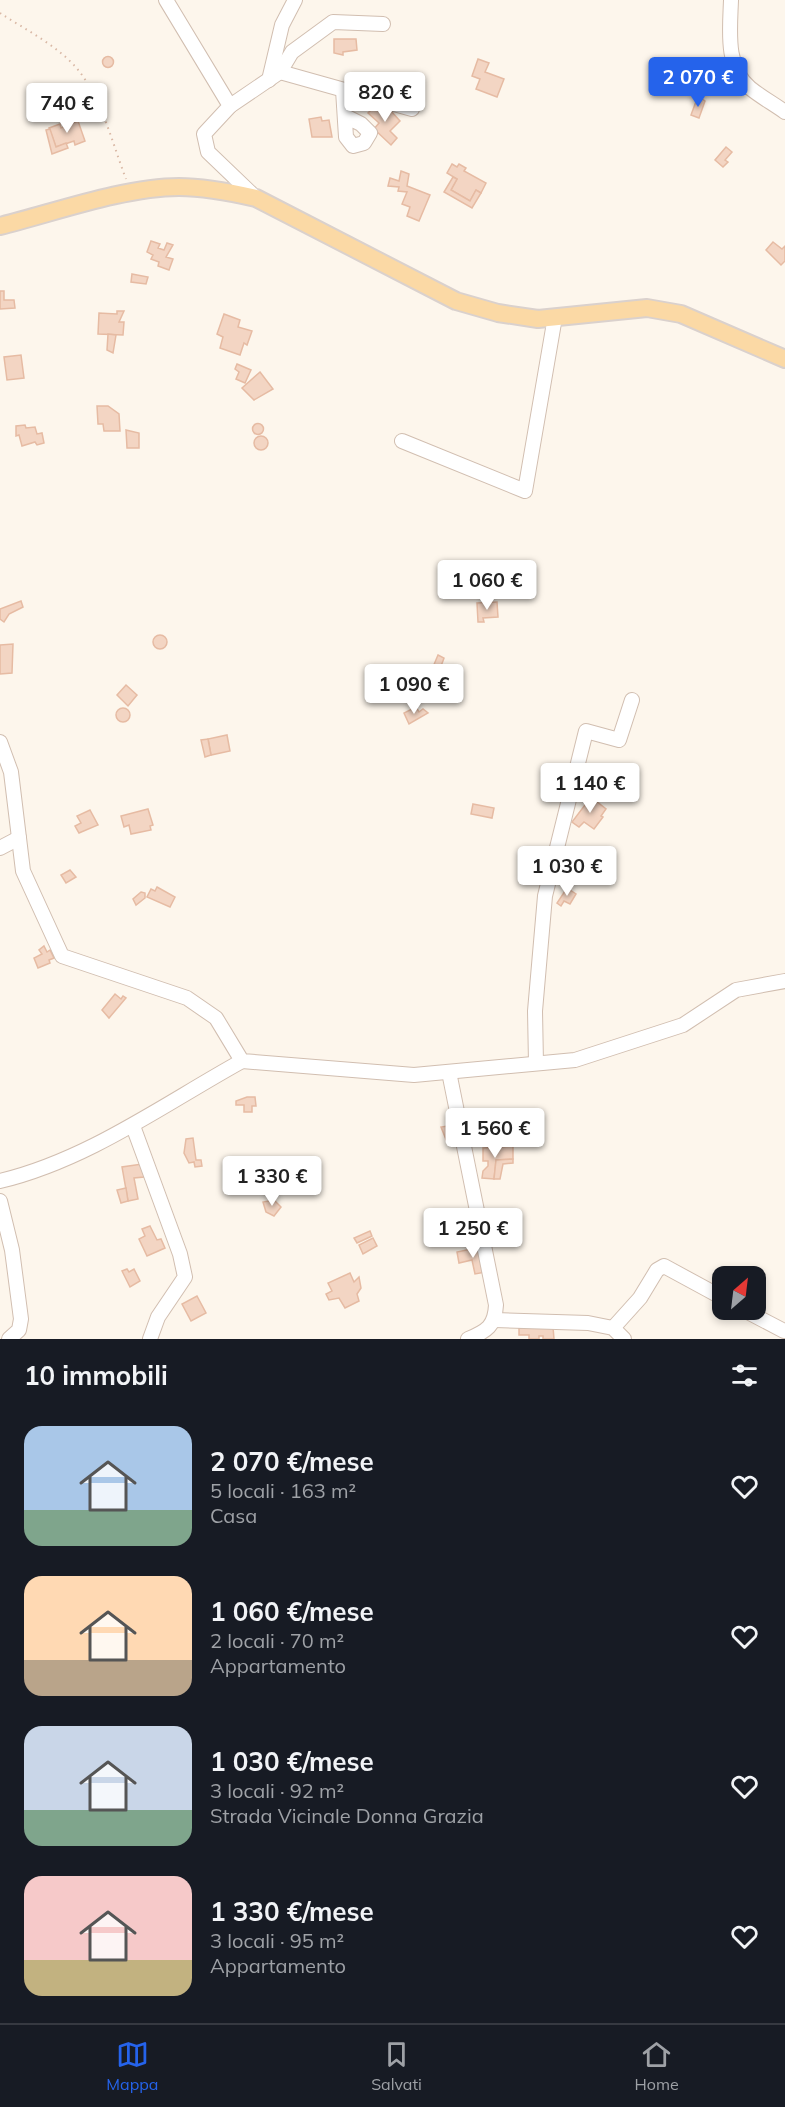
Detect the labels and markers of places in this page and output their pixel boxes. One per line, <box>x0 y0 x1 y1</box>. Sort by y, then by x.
pin: 2 070 € <box>643 57 753 108</box>
pin: 820 € <box>343 72 427 123</box>
pin: 740 € <box>25 83 109 134</box>
pin: 1 060 € <box>432 560 542 611</box>
pin: 1 090 € <box>359 664 469 715</box>
pin: 1 140 € <box>535 763 645 814</box>
pin: 1 030 € <box>512 846 622 897</box>
pin: 1 560 € <box>440 1108 550 1159</box>
pin: 1 330 € <box>217 1156 327 1207</box>
pin: 1 250 € <box>418 1208 528 1259</box>

